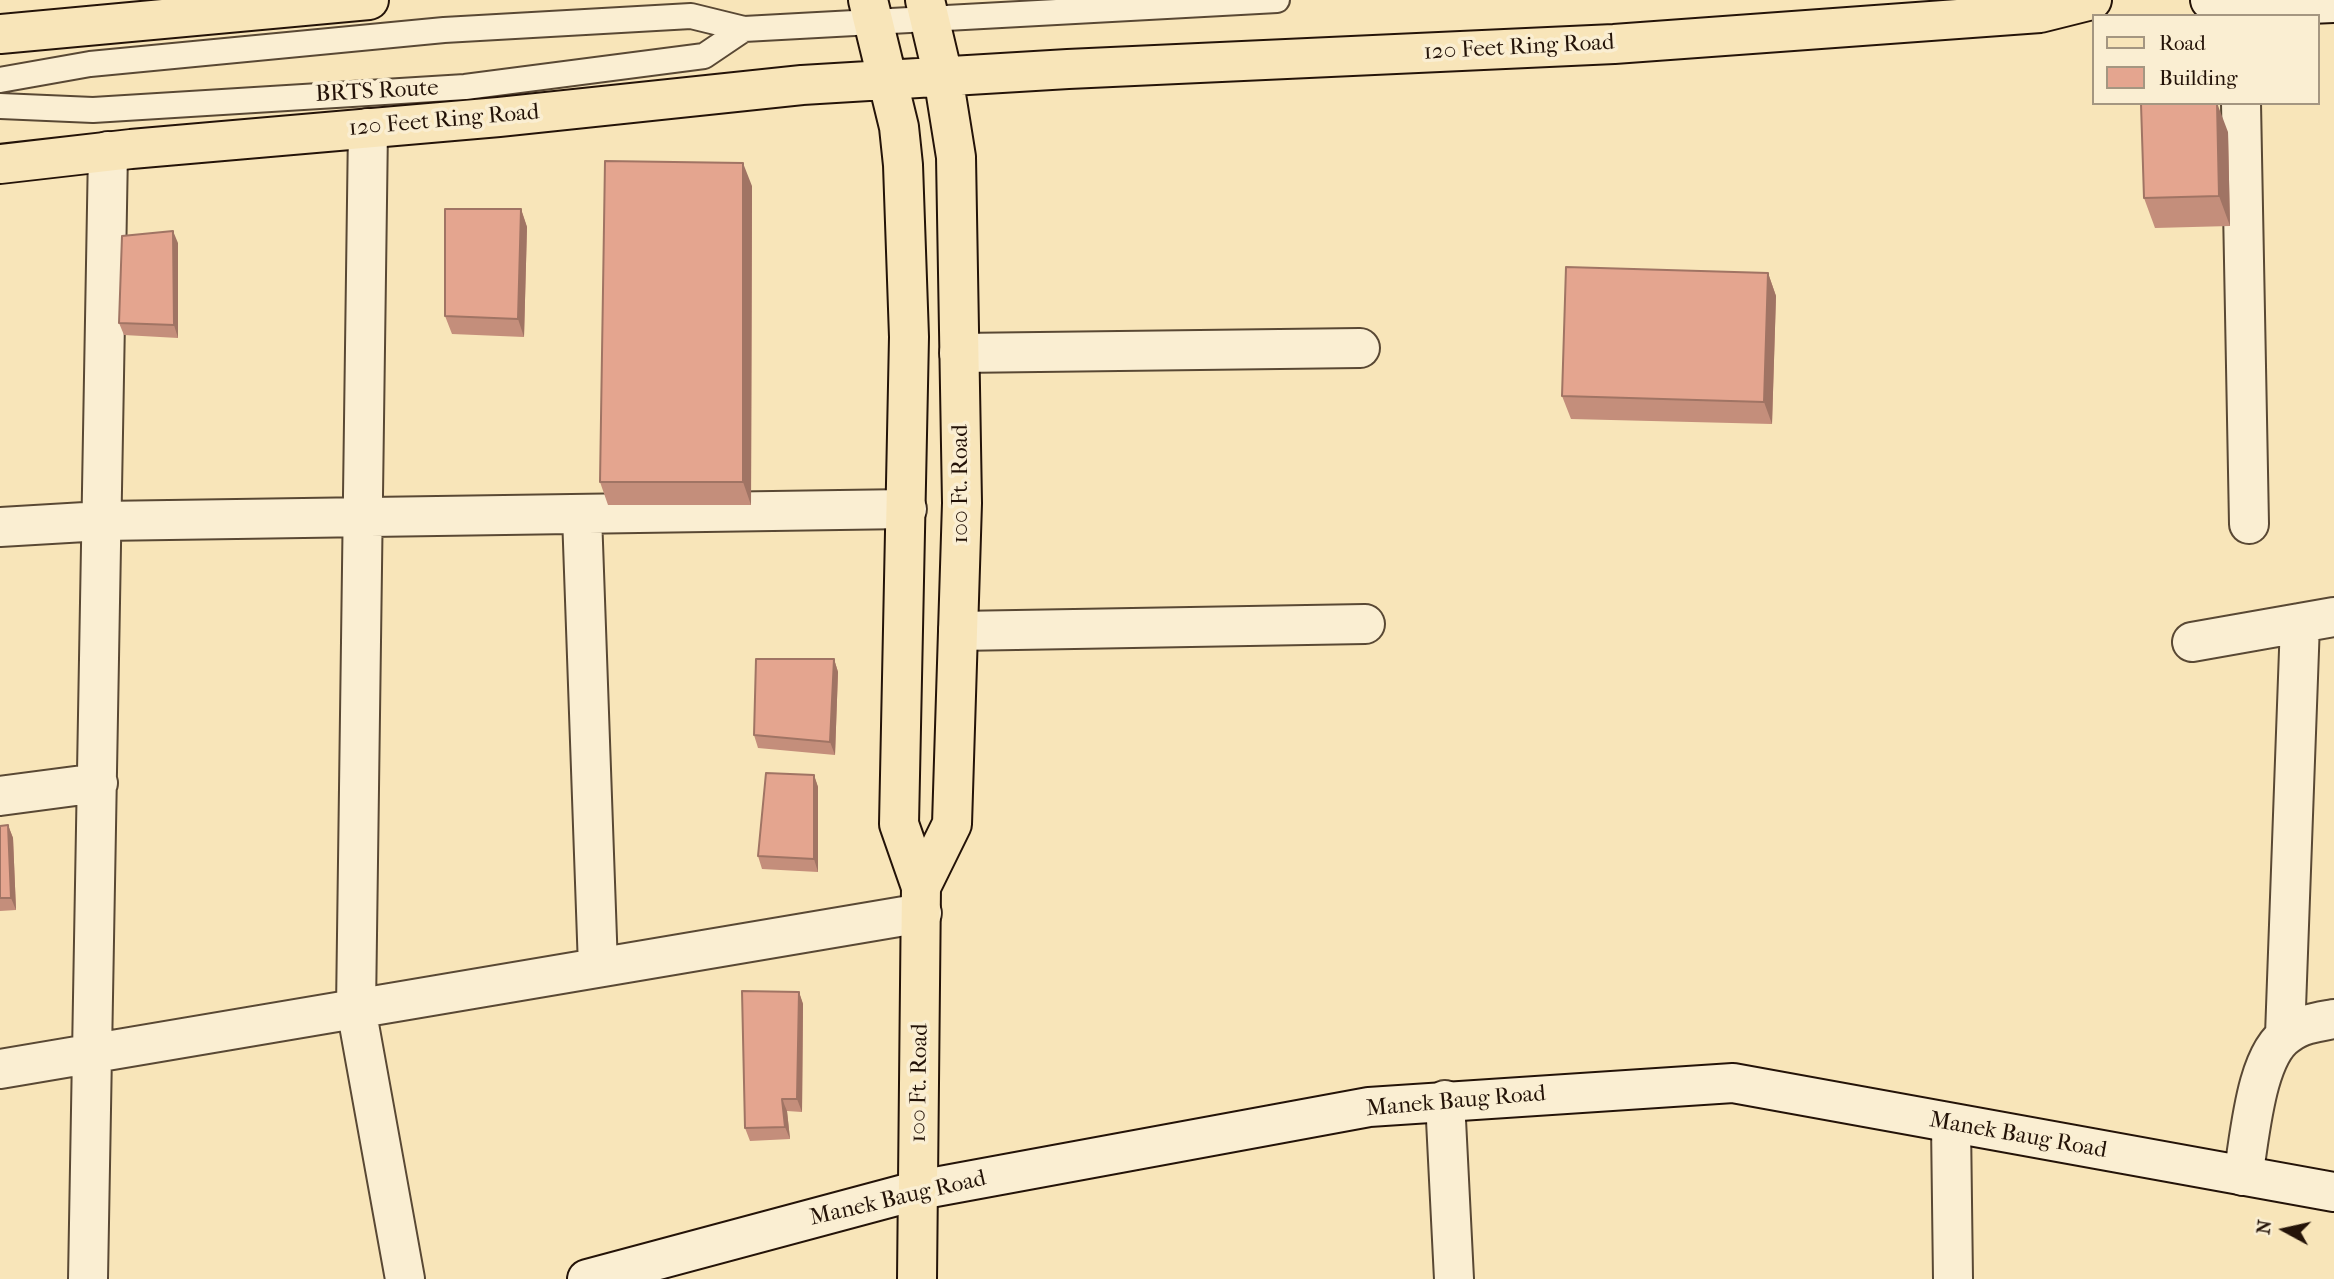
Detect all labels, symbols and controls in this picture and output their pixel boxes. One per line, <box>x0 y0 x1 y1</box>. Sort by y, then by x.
legend <box>2092 14 2320 105</box>
street label: 120 Feet Ring Road <box>1423 29 1615 67</box>
text: Road <box>2159 31 2206 55</box>
text: Building <box>2159 66 2237 90</box>
street label: BRTS Route <box>315 75 439 109</box>
street label: 120 Feet Ring Road <box>348 99 540 143</box>
street label: 100 Ft. Road <box>947 424 975 544</box>
street label: 100 Ft. Road <box>905 1023 935 1143</box>
street label: Manek Baug Road <box>1365 1080 1547 1124</box>
street label: Manek Baug Road <box>1927 1107 2109 1165</box>
street label: Manek Baug Road <box>807 1165 989 1233</box>
north arrow <box>2250 1195 2320 1265</box>
text: N <box>2252 1218 2276 1236</box>

